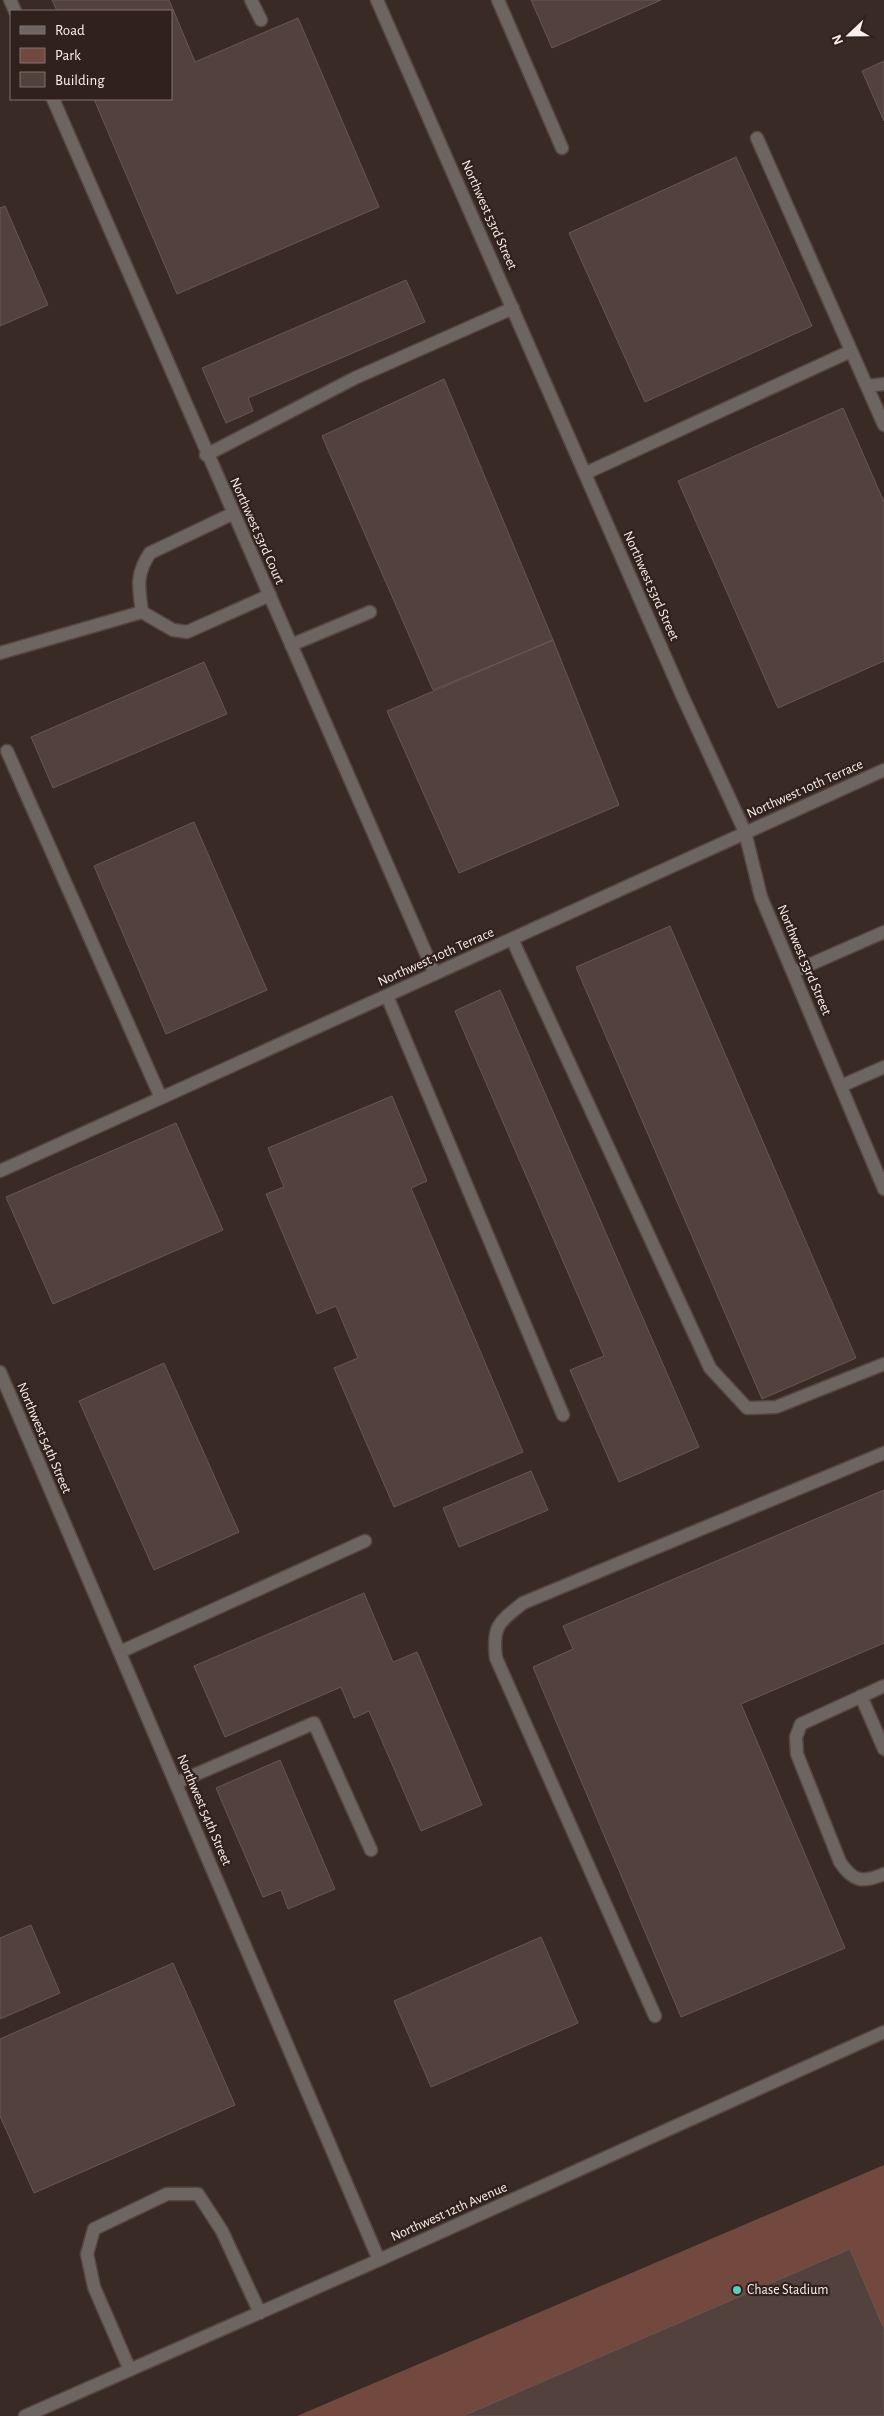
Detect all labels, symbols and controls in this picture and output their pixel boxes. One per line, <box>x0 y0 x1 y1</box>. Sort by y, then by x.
legend <box>10 10 172 100</box>
north arrow <box>824 10 874 60</box>
text: Road <box>55 23 85 38</box>
text: N <box>830 32 846 47</box>
text: Park <box>55 48 81 63</box>
text: Building <box>55 73 105 88</box>
street label: Northwest 53rd Street <box>459 158 520 272</box>
street label: Northwest 53rd Court <box>227 476 287 587</box>
street label: Northwest 53rd Street <box>621 529 682 643</box>
street label: Northwest 10th Terrace <box>745 757 865 821</box>
street label: Northwest 53rd Street <box>774 903 834 1018</box>
street label: Northwest 10th Terrace <box>376 925 496 989</box>
street label: Northwest 54th Street <box>14 1380 74 1496</box>
street label: Northwest 54th Street <box>174 1752 234 1868</box>
street label: Northwest 12th Avenue <box>389 2180 509 2244</box>
place label: Chase Stadium <box>747 2283 828 2297</box>
marker: Chase Stadium <box>731 2284 743 2296</box>

